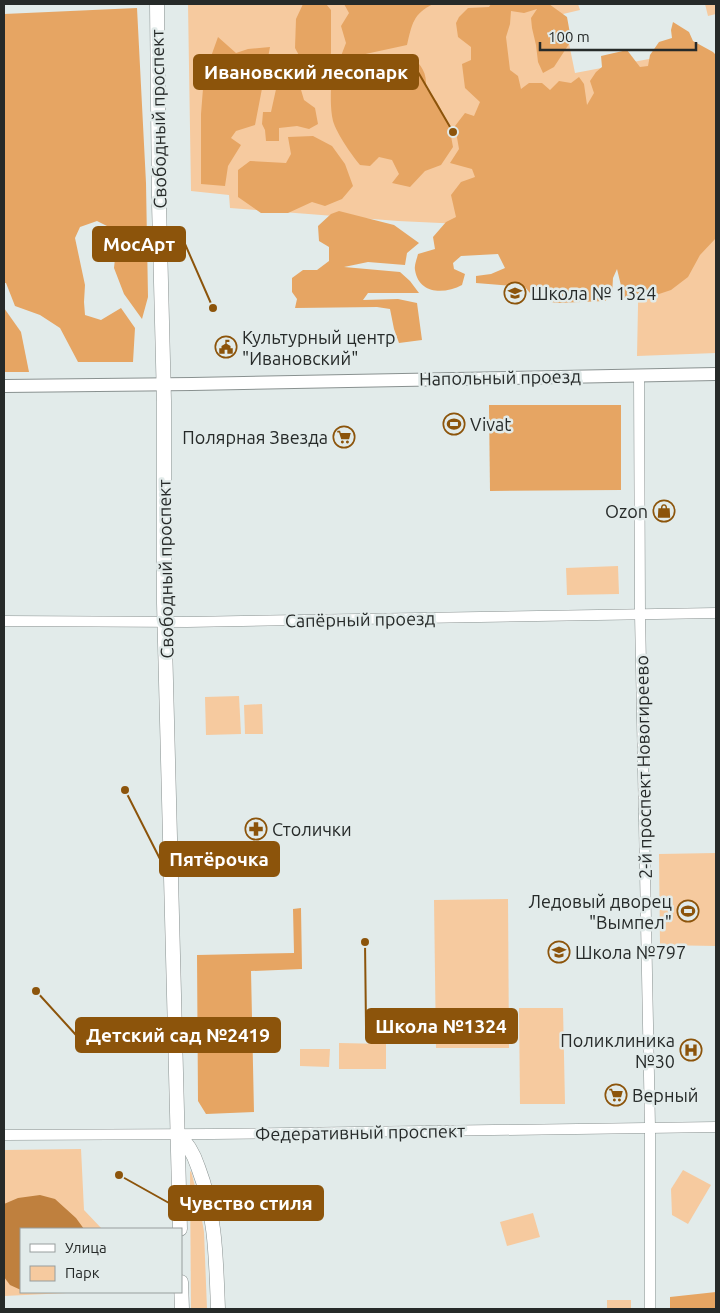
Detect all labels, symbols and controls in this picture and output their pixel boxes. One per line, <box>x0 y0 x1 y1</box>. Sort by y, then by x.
scale bar <box>540 20 696 52</box>
text: 100 m <box>548 28 590 45</box>
street label: Свободный проспект <box>146 29 170 209</box>
callout: Ивановский лесопарк <box>194 55 418 89</box>
text: Ивановский лесопарк <box>204 61 408 83</box>
callout: МосАрт <box>93 227 185 261</box>
text: МосАрт <box>103 233 175 255</box>
school or university icon: Школа № 1324 <box>503 281 527 305</box>
place label: Школа № 1324 <box>531 283 656 303</box>
place label: Культурный центр "Ивановский" <box>242 327 396 368</box>
public building icon: Культурный центр "Ивановский" <box>214 335 238 359</box>
street label: Напольный проезд <box>419 366 581 388</box>
sports icon: Vivat <box>442 412 466 436</box>
place label: Vivat <box>470 414 511 434</box>
supermarket icon: Полярная Звезда <box>332 425 356 449</box>
place label: Полярная Звезда <box>182 427 328 447</box>
street label: Свободный проспект <box>153 479 177 659</box>
shop icon: Ozon <box>652 499 676 523</box>
place label: Ozon <box>605 501 648 521</box>
street label: Сапёрный проезд <box>285 608 436 630</box>
street label: 2-й проспект Новогиреево <box>631 655 655 879</box>
pharmacy icon: Столички <box>244 817 268 841</box>
place label: Столички <box>272 819 352 839</box>
callout: Пятёрочка <box>160 842 279 876</box>
text: Пятёрочка <box>169 848 269 870</box>
place label: Ледовый дворец "Вымпел" <box>528 891 672 932</box>
sports icon: Ледовый дворец "Вымпел" <box>676 899 700 923</box>
school or university icon: Школа №797 <box>547 940 571 964</box>
place label: Школа №797 <box>575 942 686 962</box>
callout: Школа №1324 <box>366 1009 517 1043</box>
text: Школа №1324 <box>375 1015 507 1037</box>
callout: Детский сад №2419 <box>76 1018 280 1052</box>
text: Детский сад №2419 <box>86 1024 270 1046</box>
place label: Поликлиника №30 <box>560 1030 675 1071</box>
hospital icon: Поликлиника №30 <box>679 1038 703 1062</box>
supermarket icon: Верный <box>604 1083 628 1107</box>
place label: Верный <box>632 1085 698 1105</box>
street label: Федеративный проспект <box>255 1120 465 1144</box>
callout: Чувство стиля <box>169 1186 323 1220</box>
text: Чувство стиля <box>179 1192 313 1214</box>
legend <box>20 1228 182 1293</box>
text: Улица <box>65 1239 107 1256</box>
text: Парк <box>65 1264 100 1281</box>

